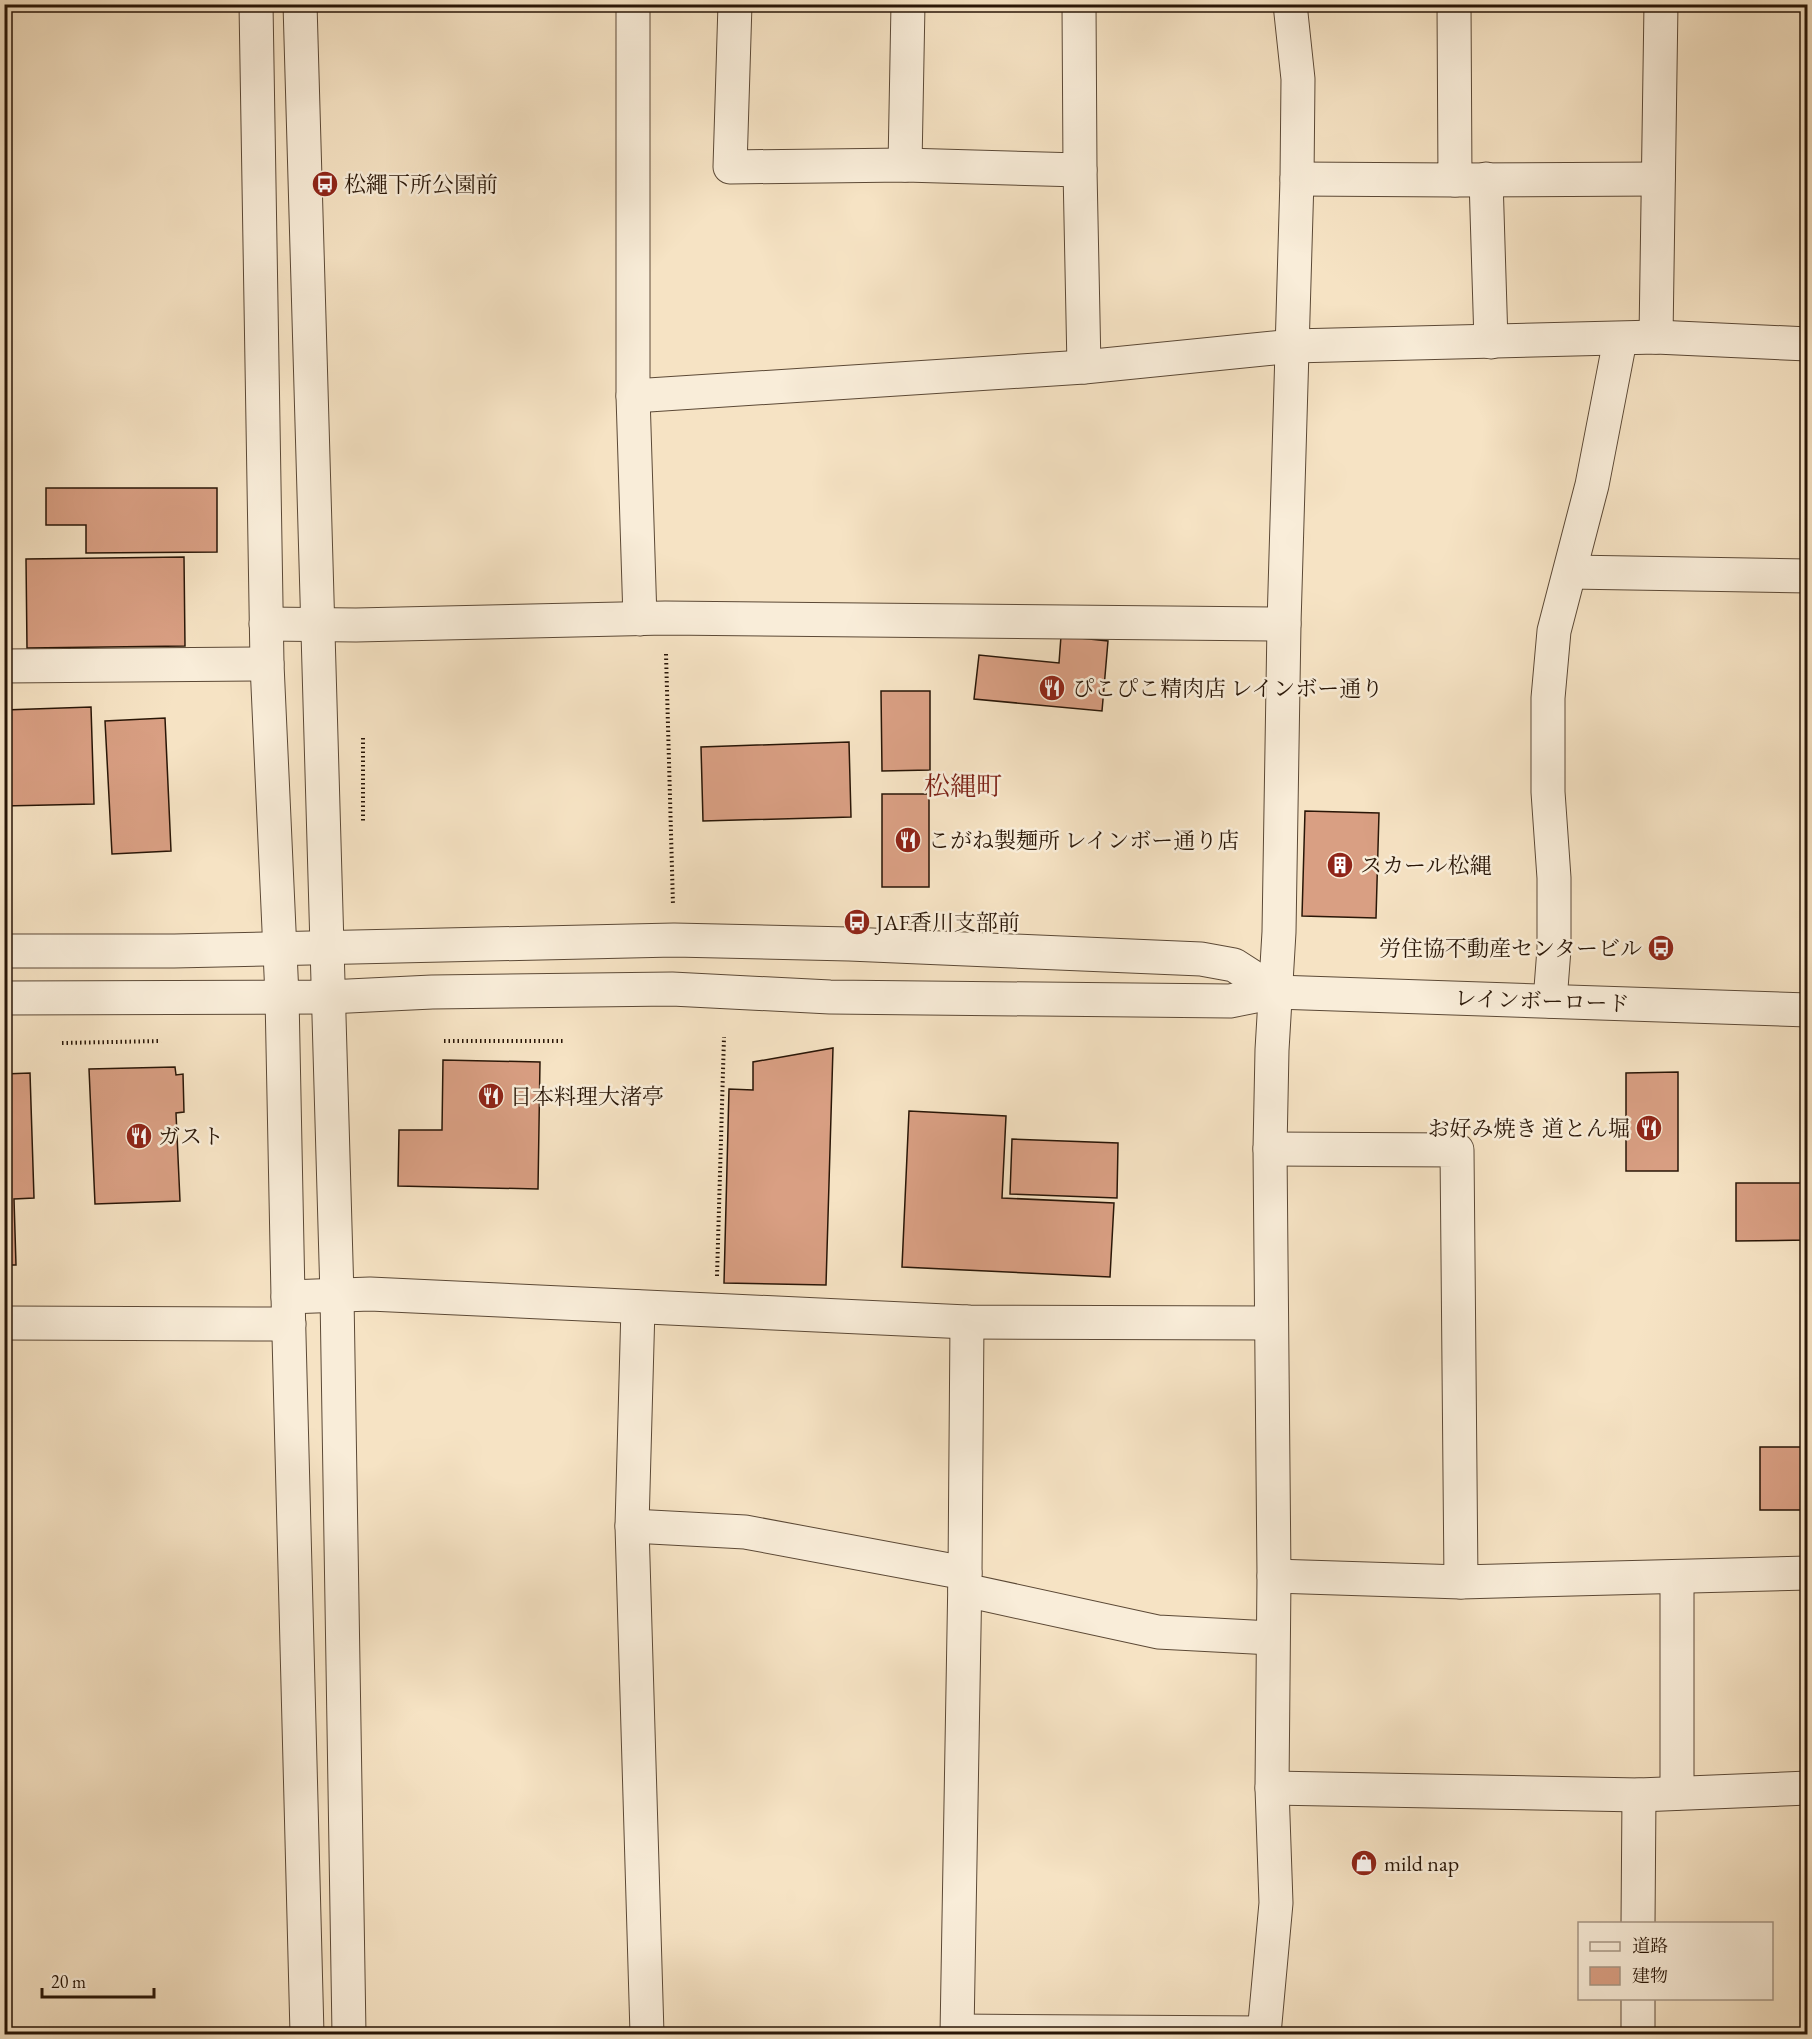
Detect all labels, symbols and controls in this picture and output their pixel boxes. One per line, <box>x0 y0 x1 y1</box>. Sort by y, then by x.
bus stop icon: 松繩下所公園前 <box>310 169 340 199</box>
place label: 松繩下所公園前 <box>344 170 498 199</box>
restaurant icon: ぴこぴこ精肉店 レインボー通り <box>1037 673 1067 703</box>
place label: ぴこぴこ精肉店 レインボー通り <box>1072 674 1383 703</box>
district label: 松縄町 <box>924 769 1002 803</box>
restaurant icon: こがね製麺所 レインボー通り店 <box>893 825 923 855</box>
place label: こがね製麺所 レインボー通り店 <box>928 826 1239 855</box>
building icon: スカール松縄 <box>1325 850 1355 880</box>
place label: スカール松縄 <box>1360 851 1492 880</box>
bus stop icon: JAF香川支部前 <box>842 907 872 937</box>
place label: JAF香川支部前 <box>874 908 1020 937</box>
bus stop icon: 労住協不動産センタービル <box>1646 933 1676 963</box>
place label: 労住協不動産センタービル <box>1379 934 1642 963</box>
street label: レインボーロード <box>1454 983 1630 1019</box>
restaurant icon: 日本料理大渚亭 <box>476 1081 506 1111</box>
place label: 日本料理大渚亭 <box>510 1082 664 1111</box>
restaurant icon: お好み焼き 道とん堀 <box>1634 1113 1664 1143</box>
place label: お好み焼き 道とん堀 <box>1428 1114 1630 1143</box>
restaurant icon: ガスト <box>124 1121 154 1151</box>
place label: ガスト <box>158 1122 224 1151</box>
shop icon: mild nap <box>1349 1848 1379 1878</box>
place label: mild nap <box>1384 1849 1459 1878</box>
legend <box>1578 1922 1773 2000</box>
text: 道路 <box>1632 1934 1668 1957</box>
scale bar <box>42 1961 154 1999</box>
text: 建物 <box>1632 1964 1668 1987</box>
text: 20 m <box>51 1970 86 1993</box>

